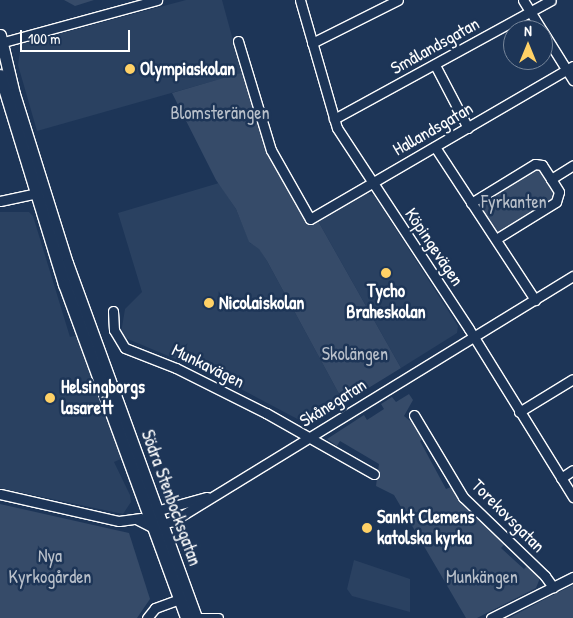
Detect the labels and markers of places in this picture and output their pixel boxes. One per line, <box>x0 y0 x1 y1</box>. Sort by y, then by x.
place label: Olympiaskolan <box>140 58 235 80</box>
marker: Olympiaskolan <box>124 63 136 75</box>
marker: Tycho Braheskolan <box>380 267 392 279</box>
place label: Tycho Braheskolan <box>346 281 426 324</box>
place label: Nicolaiskolan <box>219 292 304 314</box>
marker: Nicolaiskolan <box>203 297 215 309</box>
place label: Helsingborgs lasarett <box>61 377 145 419</box>
marker: Helsingborgs lasarett <box>43 391 57 405</box>
place label: Sankt Clemens katolska kyrka <box>377 507 475 550</box>
marker: Sankt Clemens katolska kyrka <box>361 522 373 534</box>

